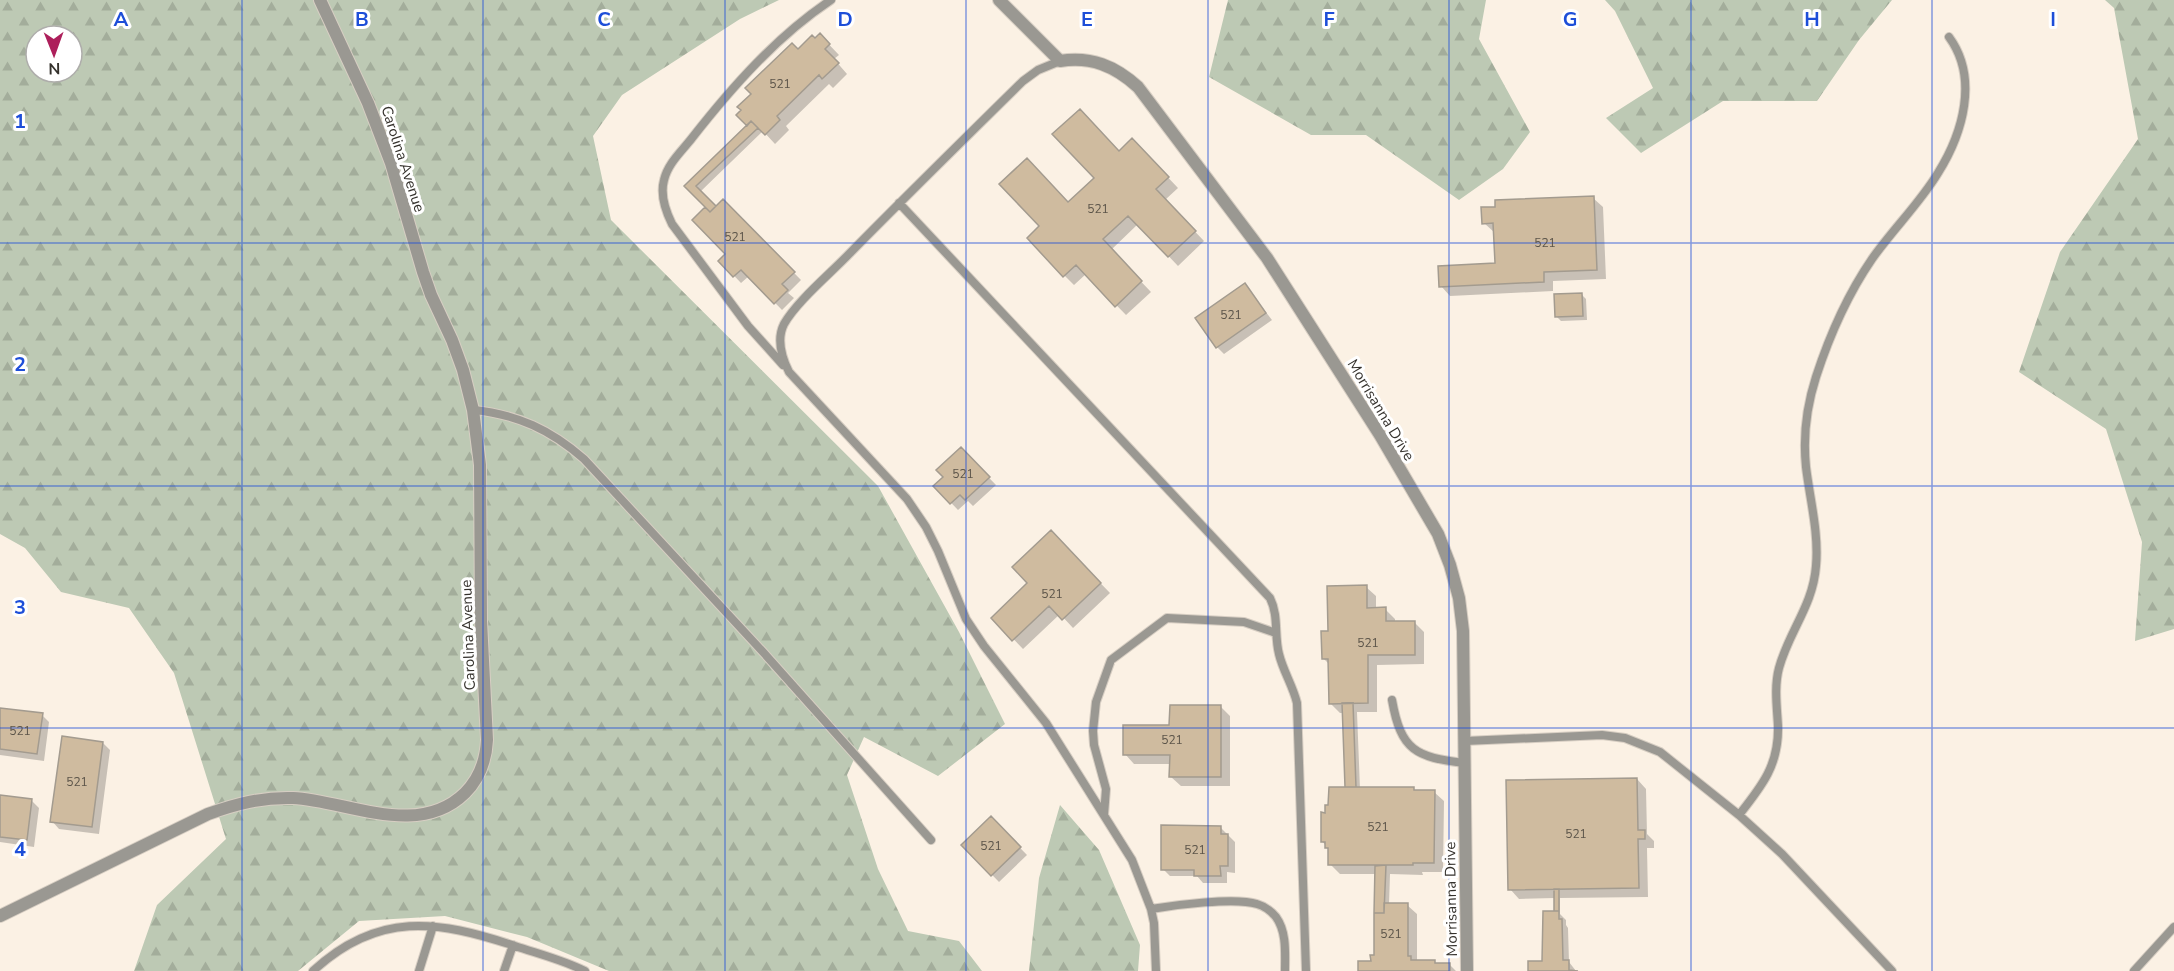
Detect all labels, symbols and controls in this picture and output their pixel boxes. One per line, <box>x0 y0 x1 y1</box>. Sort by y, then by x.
text: A <box>114 6 129 33</box>
text: B <box>355 6 369 33</box>
text: C <box>597 6 611 33</box>
text: D <box>837 6 853 33</box>
text: E <box>1081 6 1093 33</box>
text: F <box>1323 6 1335 33</box>
text: G <box>1563 6 1577 33</box>
text: H <box>1804 6 1820 33</box>
text: I <box>2050 6 2056 33</box>
north arrow <box>24 24 84 84</box>
text: N <box>48 57 60 79</box>
house number: 521 <box>769 76 791 92</box>
street label: Carolina Avenue <box>376 103 430 215</box>
text: 1 <box>14 108 26 135</box>
house number: 521 <box>1087 201 1109 217</box>
house number: 521 <box>724 229 746 245</box>
house number: 521 <box>1534 235 1556 251</box>
house number: 521 <box>1220 307 1242 323</box>
text: 2 <box>14 351 26 378</box>
street label: Morrisanna Drive <box>1343 356 1419 464</box>
house number: 521 <box>952 466 974 482</box>
street label: Carolina Avenue <box>456 579 480 691</box>
house number: 521 <box>1041 586 1063 602</box>
text: 3 <box>14 594 26 621</box>
house number: 521 <box>1357 635 1379 651</box>
house number: 521 <box>9 723 31 739</box>
house number: 521 <box>1161 732 1183 748</box>
house number: 521 <box>66 774 88 790</box>
house number: 521 <box>1367 819 1389 835</box>
house number: 521 <box>1565 826 1587 842</box>
text: 4 <box>14 836 26 863</box>
house number: 521 <box>980 838 1002 854</box>
street label: Morrisanna Drive <box>1440 841 1462 957</box>
house number: 521 <box>1184 842 1206 858</box>
house number: 521 <box>1380 926 1402 942</box>

